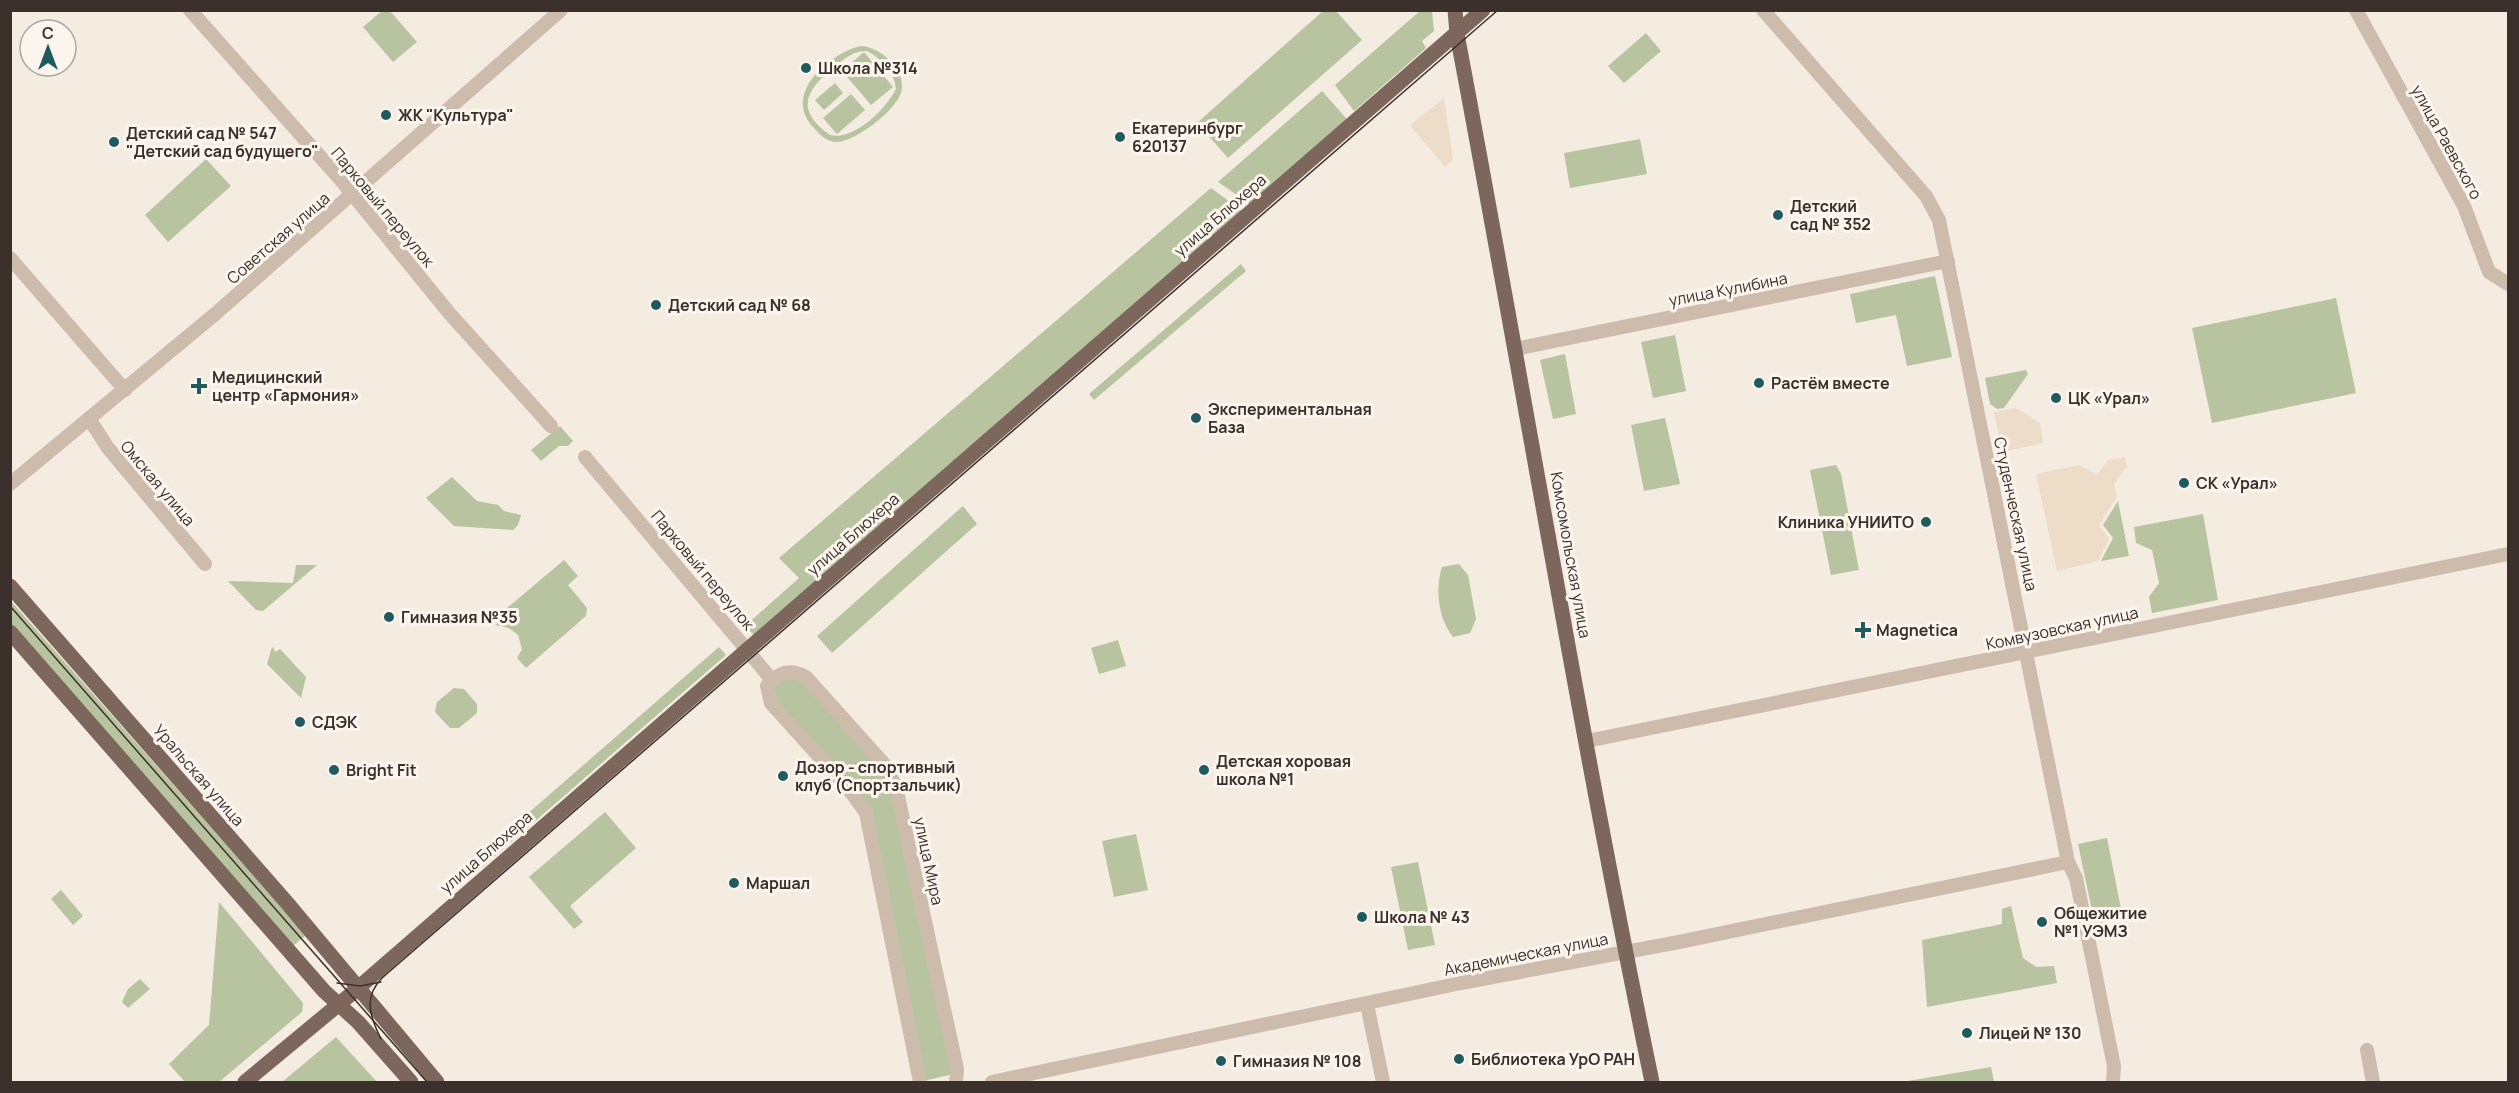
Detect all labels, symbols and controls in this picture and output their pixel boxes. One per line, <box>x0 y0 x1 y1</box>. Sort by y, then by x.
north arrow <box>18 18 78 78</box>
text: С <box>42 22 54 44</box>
place label: Школа №314 <box>818 57 918 79</box>
marker: Школа №314 <box>799 61 813 75</box>
street label: улица Раевского <box>2406 81 2488 203</box>
place label: ЖК "Культура" <box>398 104 514 126</box>
marker: ЖК "Культура" <box>379 108 393 122</box>
place label: Екатеринбург 620137 <box>1132 117 1243 157</box>
place label: Детский сад № 547 "Детский сад будущего" <box>126 122 319 162</box>
marker: Екатеринбург 620137 <box>1113 130 1127 144</box>
marker: Детский сад № 547 "Детский сад будущего" <box>107 135 121 149</box>
street label: Парковый переулок <box>326 142 440 272</box>
street label: улица Блюхера <box>1169 169 1271 261</box>
street label: Советская улица <box>222 187 334 289</box>
place label: Детский сад № 352 <box>1790 195 1871 235</box>
marker: Детский сад № 352 <box>1771 208 1785 222</box>
street label: улица Кулибина <box>1667 267 1789 311</box>
place label: Детский сад № 68 <box>668 294 811 316</box>
marker: Детский сад № 68 <box>649 298 663 312</box>
place label: Медицинский центр «Гармония» <box>212 366 360 406</box>
place label: Растём вместе <box>1771 372 1890 394</box>
marker: Растём вместе <box>1752 376 1766 390</box>
marker: Медицинский центр «Гармония» <box>190 377 208 395</box>
place label: ЦК «Урал» <box>2068 387 2150 409</box>
marker: ЦК «Урал» <box>2049 391 2063 405</box>
place label: Экспериментальная База <box>1208 398 1372 438</box>
marker: Экспериментальная База <box>1189 411 1203 425</box>
street label: Омская улица <box>116 435 200 531</box>
street label: Студенческая улица <box>1989 435 2043 593</box>
street label: Комсомольская улица <box>1546 470 1596 640</box>
place label: СК «Урал» <box>2196 472 2278 494</box>
marker: СК «Урал» <box>2177 476 2191 490</box>
street label: улица Блюхера <box>802 488 904 580</box>
street label: Парковый переулок <box>646 505 760 635</box>
place label: Клиника УНИИТО <box>1778 511 1914 533</box>
marker: Клиника УНИИТО <box>1919 515 1933 529</box>
street label: Комвузовская улица <box>1984 601 2140 655</box>
place label: Гимназия №35 <box>401 606 518 628</box>
marker: Гимназия №35 <box>382 610 396 624</box>
place label: Magnetica <box>1876 619 1958 641</box>
marker: Magnetica <box>1854 621 1872 639</box>
place label: СДЭК <box>312 711 358 733</box>
marker: СДЭК <box>293 715 307 729</box>
street label: Уральская улица <box>149 719 249 831</box>
place label: Детская хоровая школа №1 <box>1216 750 1351 790</box>
place label: Дозор - спортивный клуб (Спортзальчик) <box>795 756 962 796</box>
place label: Bright Fit <box>346 759 417 781</box>
marker: Bright Fit <box>327 763 341 777</box>
marker: Детская хоровая школа №1 <box>1197 763 1211 777</box>
marker: Дозор - спортивный клуб (Спортзальчик) <box>776 769 790 783</box>
street label: улица Блюхера <box>435 806 537 898</box>
street label: улица Мира <box>909 815 949 907</box>
place label: Маршал <box>746 872 810 894</box>
marker: Маршал <box>727 876 741 890</box>
place label: Общежитие №1 УЭМЗ <box>2054 902 2148 942</box>
place label: Школа № 43 <box>1374 906 1470 928</box>
marker: Школа № 43 <box>1355 910 1369 924</box>
marker: Общежитие №1 УЭМЗ <box>2035 915 2049 929</box>
street label: Академическая улица <box>1442 927 1610 981</box>
place label: Лицей № 130 <box>1979 1022 2081 1044</box>
marker: Лицей № 130 <box>1960 1026 1974 1040</box>
place label: Библиотека УрО РАН <box>1471 1048 1635 1070</box>
place label: Гимназия № 108 <box>1233 1050 1361 1072</box>
marker: Библиотека УрО РАН <box>1452 1052 1466 1066</box>
marker: Гимназия № 108 <box>1214 1054 1228 1068</box>

